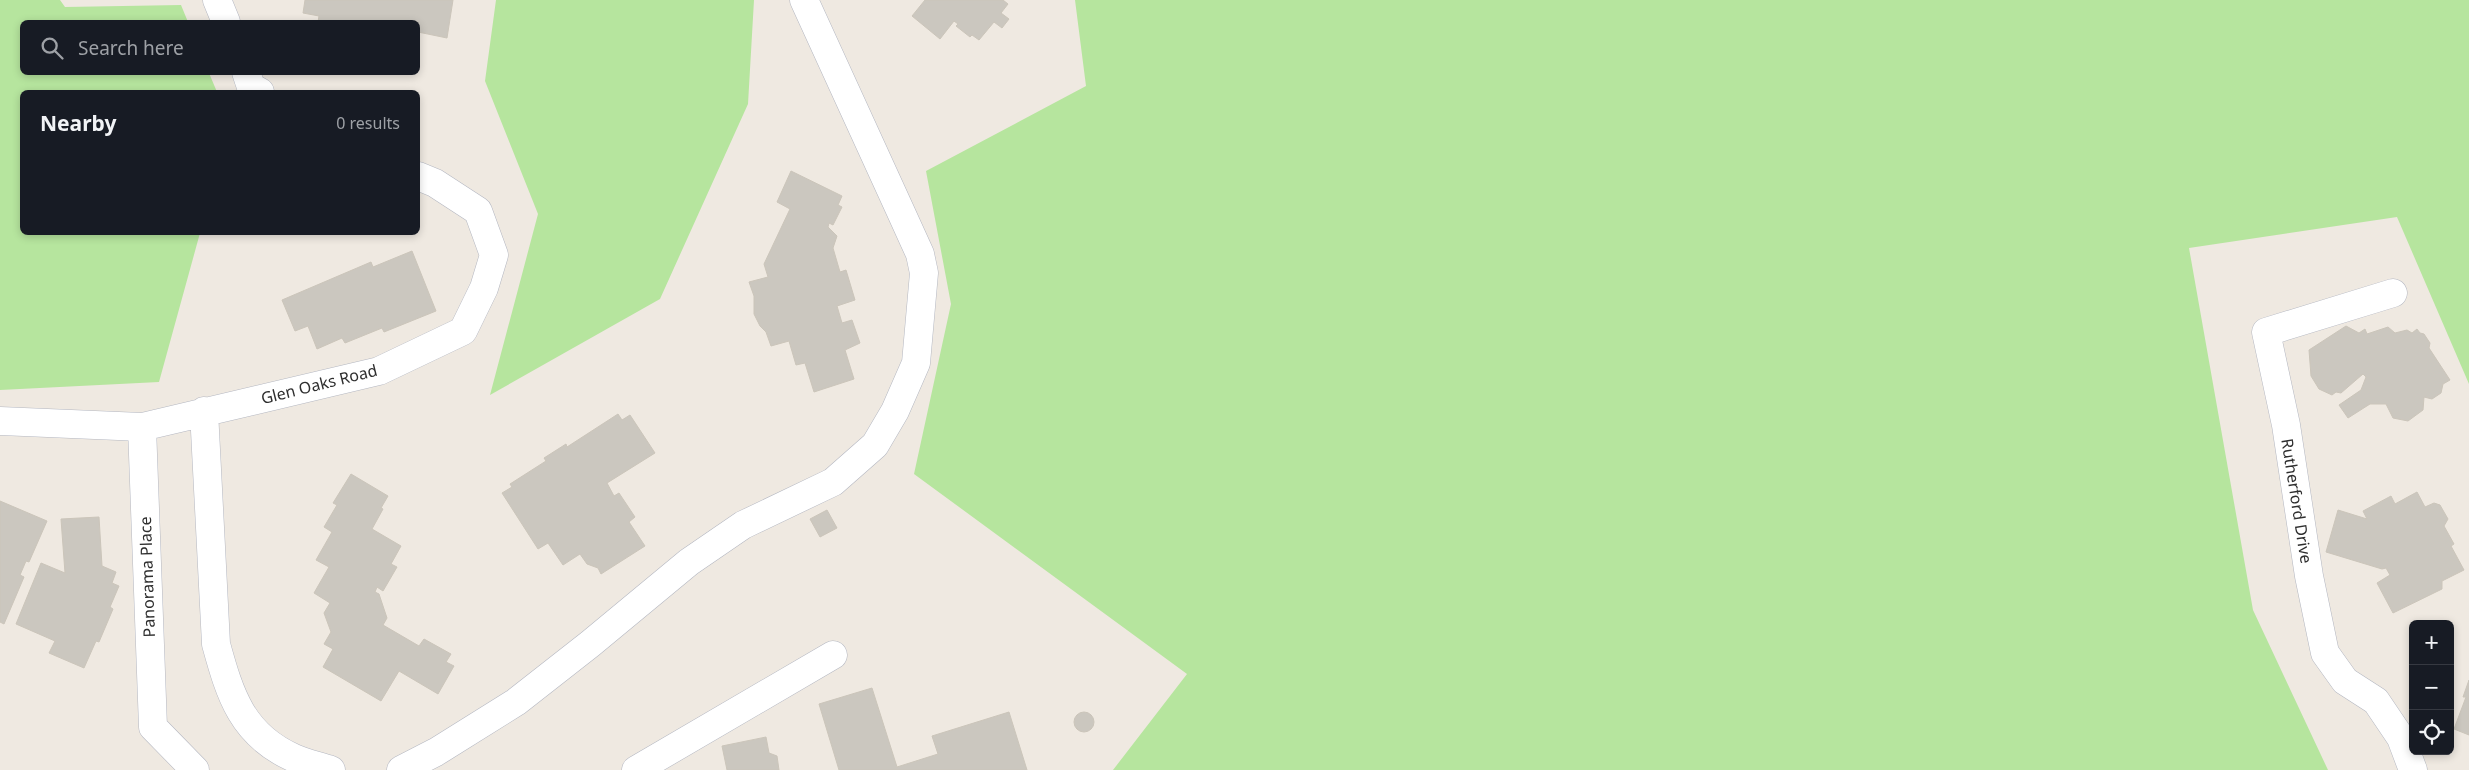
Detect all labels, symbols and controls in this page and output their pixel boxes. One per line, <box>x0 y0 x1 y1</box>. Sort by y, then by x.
search box <box>20 20 420 75</box>
icon: search <box>38 34 66 62</box>
text: Search here <box>78 35 184 61</box>
text: Nearby <box>40 109 116 137</box>
text: 0 results <box>336 112 400 134</box>
street label: Glen Oaks Road <box>259 359 379 409</box>
street label: Rutherford Drive <box>2276 437 2318 565</box>
street label: Panorama Place <box>134 516 160 638</box>
map controls <box>2409 620 2454 755</box>
button: + <box>2409 620 2454 665</box>
button: − <box>2409 665 2454 710</box>
button: locate <box>2409 710 2454 755</box>

